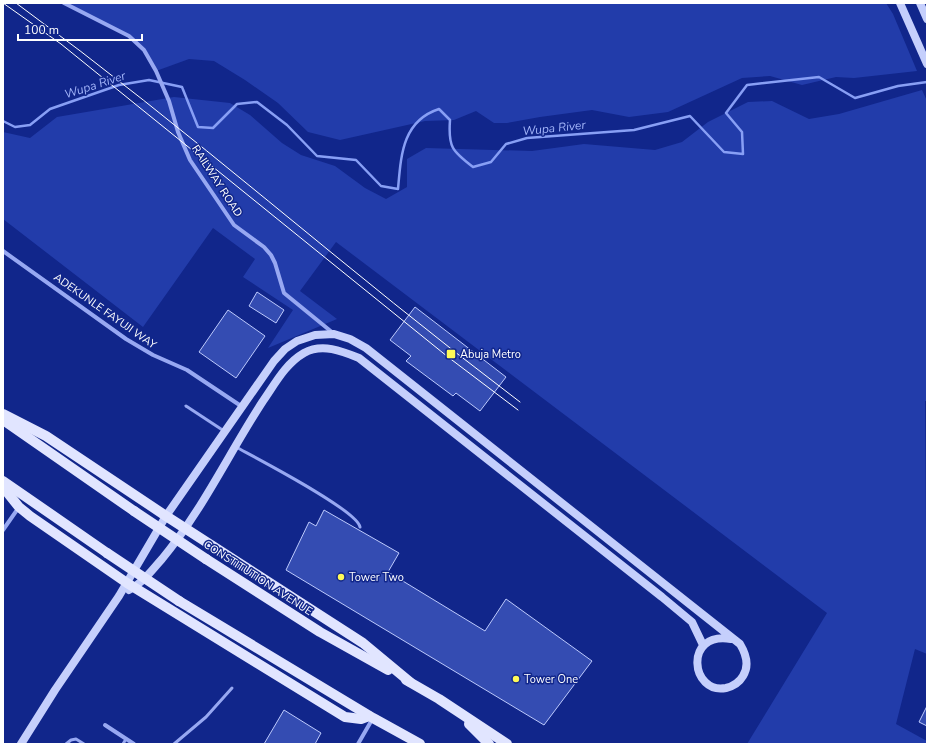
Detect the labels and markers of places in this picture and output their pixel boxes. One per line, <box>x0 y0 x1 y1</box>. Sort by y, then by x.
place label: Abuja Metro <box>460 347 521 362</box>
marker: Abuja Metro <box>445 348 457 360</box>
place label: Tower Two <box>349 570 404 585</box>
marker: Tower Two <box>336 572 346 582</box>
place label: Tower One <box>524 672 578 687</box>
marker: Tower One <box>511 674 521 684</box>

